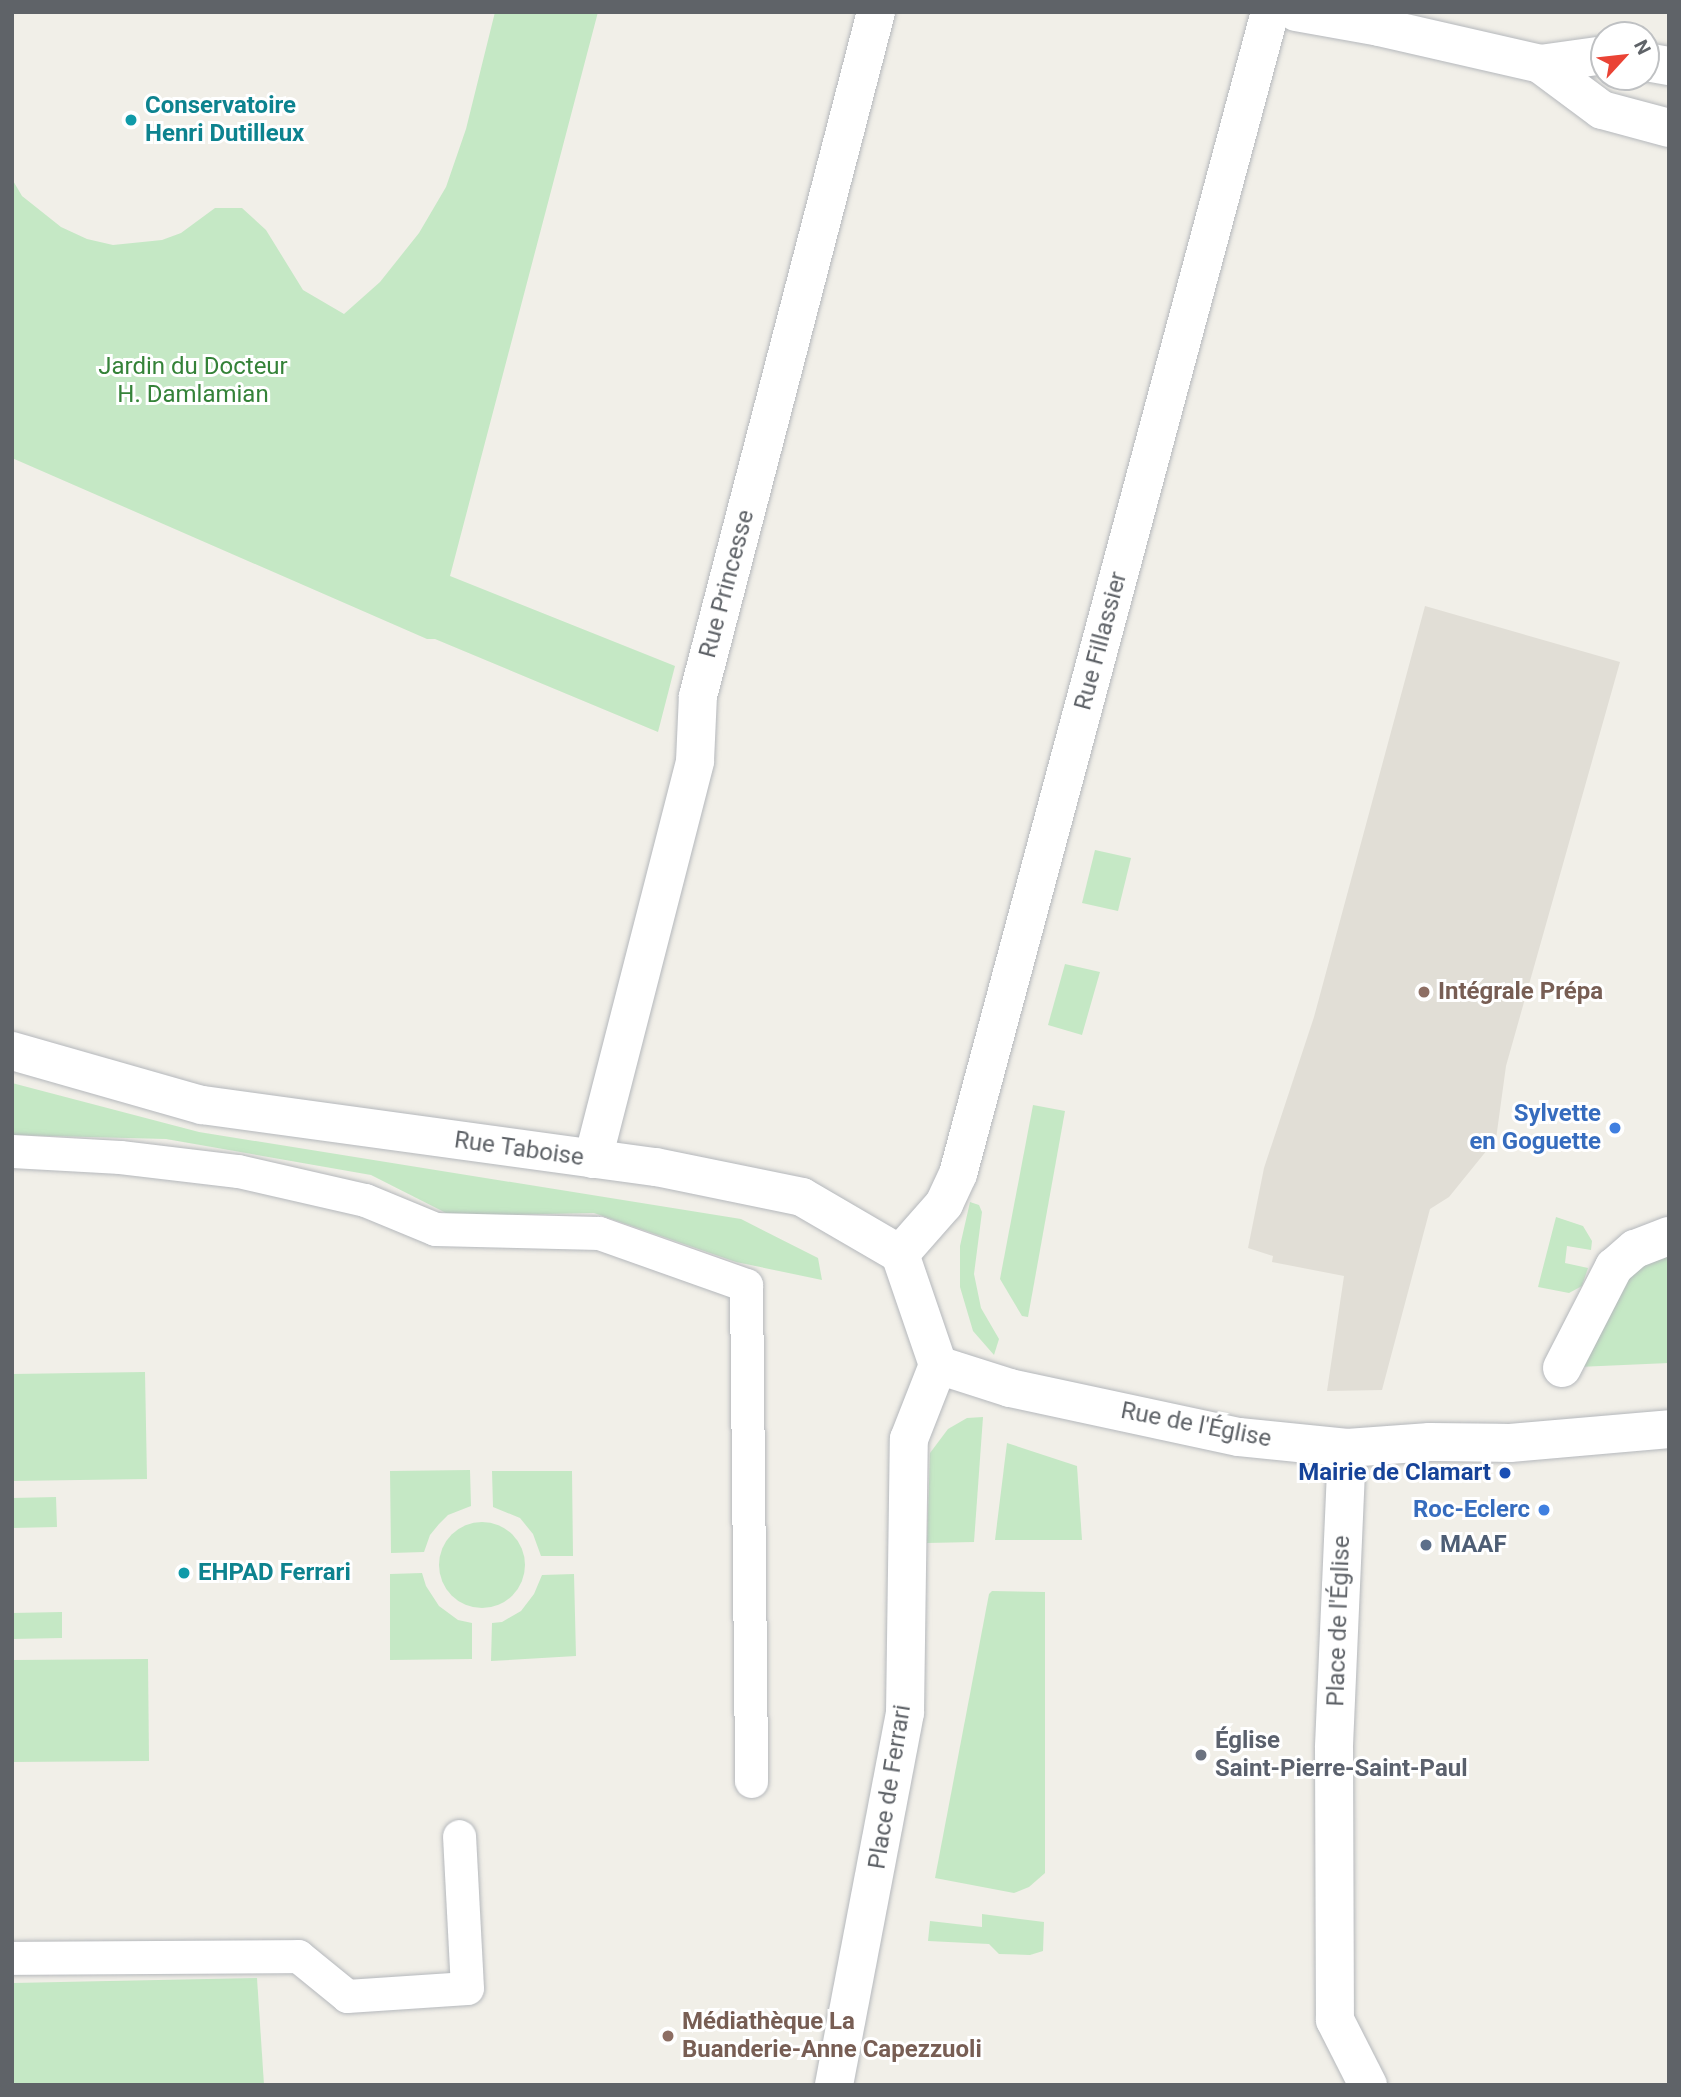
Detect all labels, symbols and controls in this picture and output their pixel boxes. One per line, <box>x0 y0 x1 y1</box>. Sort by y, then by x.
north arrow <box>1590 21 1660 91</box>
text: N <box>1629 36 1656 58</box>
place label: Conservatoire Henri Dutilleux <box>145 92 304 148</box>
marker: Conservatoire Henri Dutilleux <box>123 112 139 128</box>
park label: Jardin du Docteur H. Damlamian <box>98 353 288 409</box>
street label: Rue Princesse <box>693 507 761 661</box>
street label: Rue Fillassier <box>1069 569 1133 713</box>
place label: Intégrale Prépa <box>1438 978 1603 1006</box>
marker: Intégrale Prépa <box>1416 984 1432 1000</box>
place label: Sylvette en Goguette <box>1469 1100 1601 1156</box>
marker: Sylvette en Goguette <box>1607 1120 1623 1136</box>
street label: Rue Taboise <box>452 1126 586 1172</box>
street label: Rue de l'Église <box>1118 1396 1274 1454</box>
place label: Mairie de Clamart <box>1298 1459 1491 1487</box>
marker: Mairie de Clamart <box>1497 1465 1513 1481</box>
place label: Roc-Eclerc <box>1413 1496 1530 1524</box>
marker: Roc-Eclerc <box>1536 1502 1552 1518</box>
place label: MAAF <box>1440 1531 1507 1559</box>
street label: Place de l'Église <box>1322 1535 1356 1707</box>
marker: MAAF <box>1418 1537 1434 1553</box>
place label: EHPAD Ferrari <box>198 1559 351 1587</box>
marker: EHPAD Ferrari <box>176 1565 192 1581</box>
street label: Place de Ferrari <box>863 1703 917 1871</box>
place label: Église Saint-Pierre-Saint-Paul <box>1215 1727 1468 1783</box>
marker: Église Saint-Pierre-Saint-Paul <box>1193 1747 1209 1763</box>
place label: Médiathèque La Buanderie-Anne Capezzuoli <box>682 2008 982 2064</box>
marker: Médiathèque La Buanderie-Anne Capezzuoli <box>660 2028 676 2044</box>

